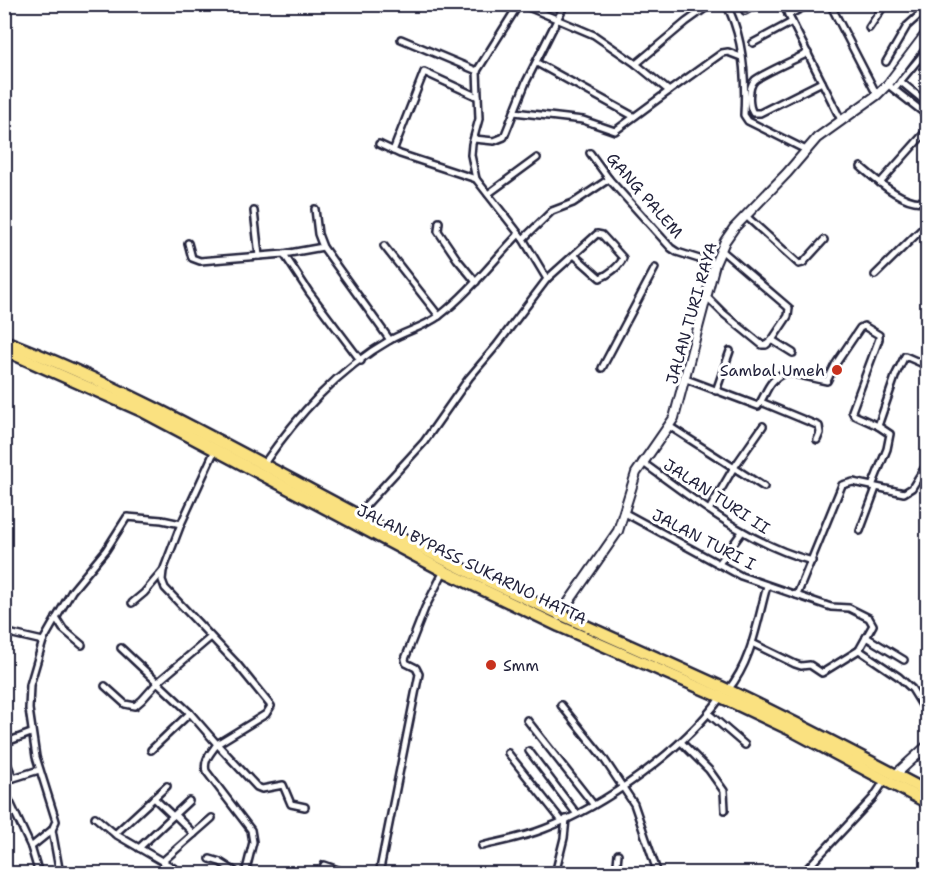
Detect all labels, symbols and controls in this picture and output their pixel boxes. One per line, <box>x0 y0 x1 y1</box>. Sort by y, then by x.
street label: GANG PALEM <box>602 148 688 243</box>
street label: JALAN TURI RAYA <box>661 240 722 387</box>
place label: Sambal Umeh <box>720 360 825 381</box>
marker: Sambal Umeh <box>830 363 844 377</box>
street label: JALAN TURI II <box>660 454 774 539</box>
street label: JALAN BYPASS SUKARNO HATTA <box>353 499 590 629</box>
street label: JALAN TURI I <box>648 504 759 575</box>
place label: Smm <box>503 655 539 676</box>
marker: Smm <box>484 658 498 672</box>

